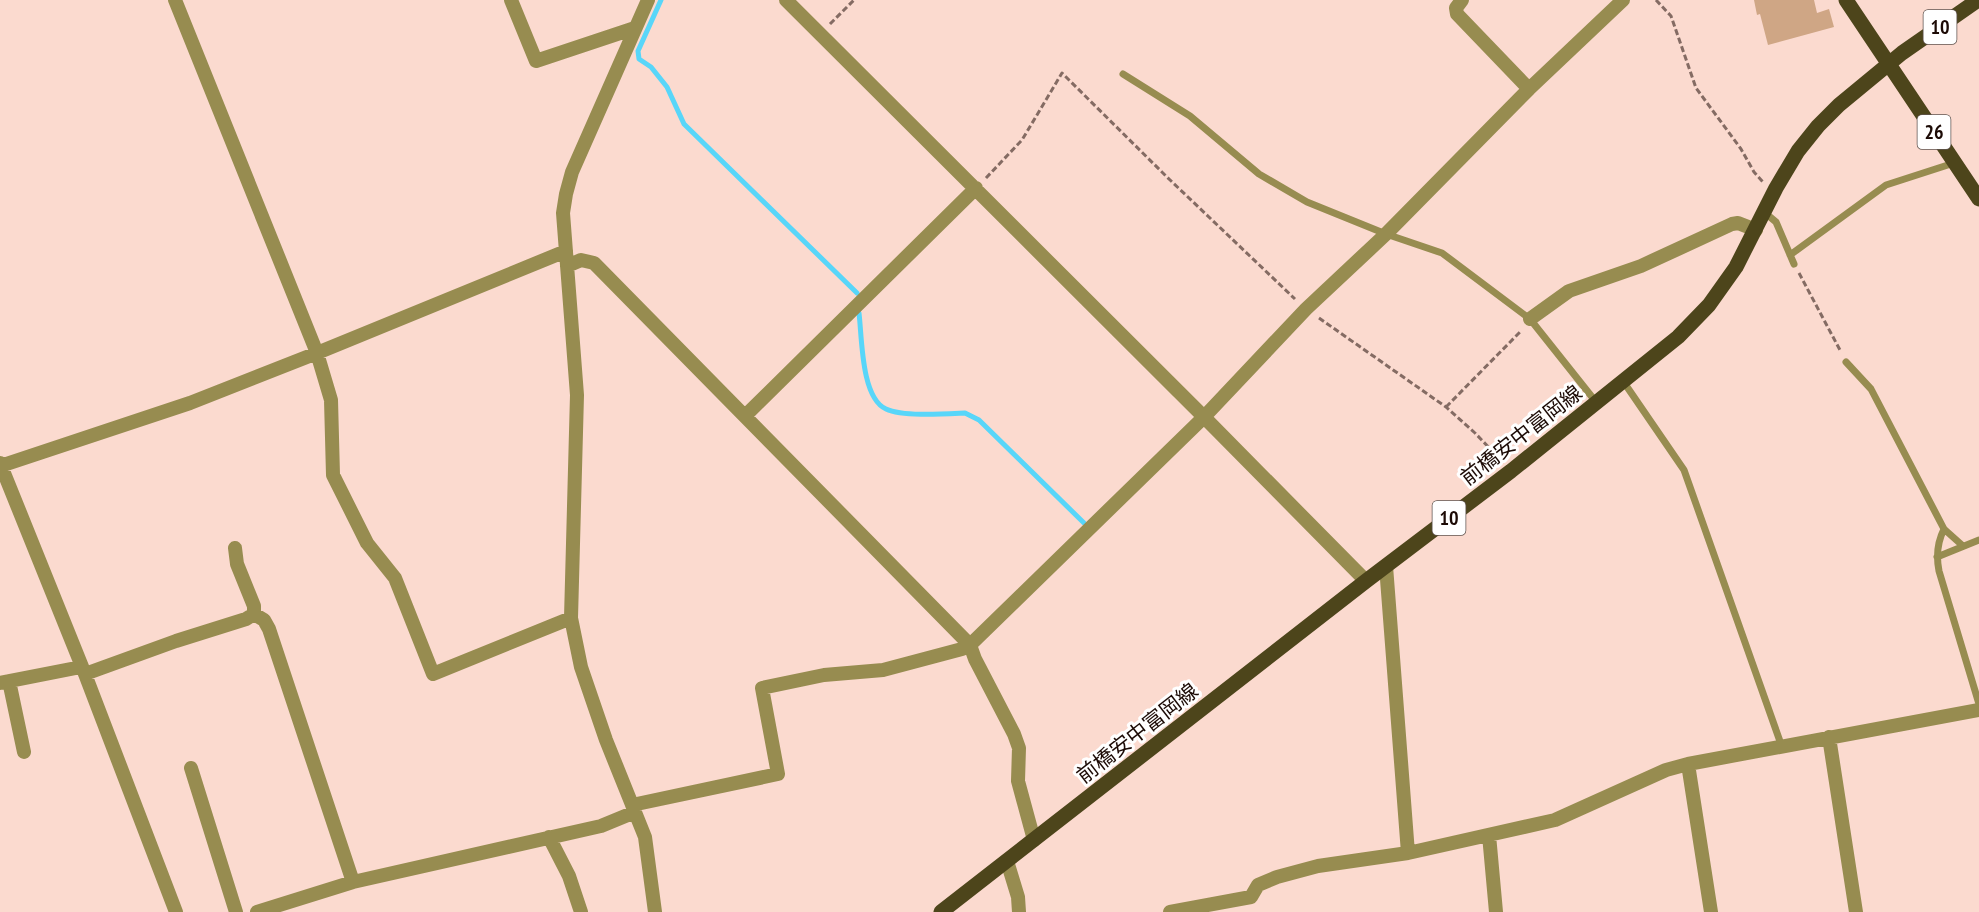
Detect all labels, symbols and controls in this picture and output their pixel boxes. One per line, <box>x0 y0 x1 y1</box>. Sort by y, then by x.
road number: 10 <box>1924 10 1956 44</box>
road number: 26 <box>1918 115 1950 149</box>
street label: 前橋安中富岡線 <box>1455 379 1587 491</box>
road number: 10 <box>1432 501 1466 535</box>
street label: 前橋安中富岡線 <box>1071 677 1203 789</box>

